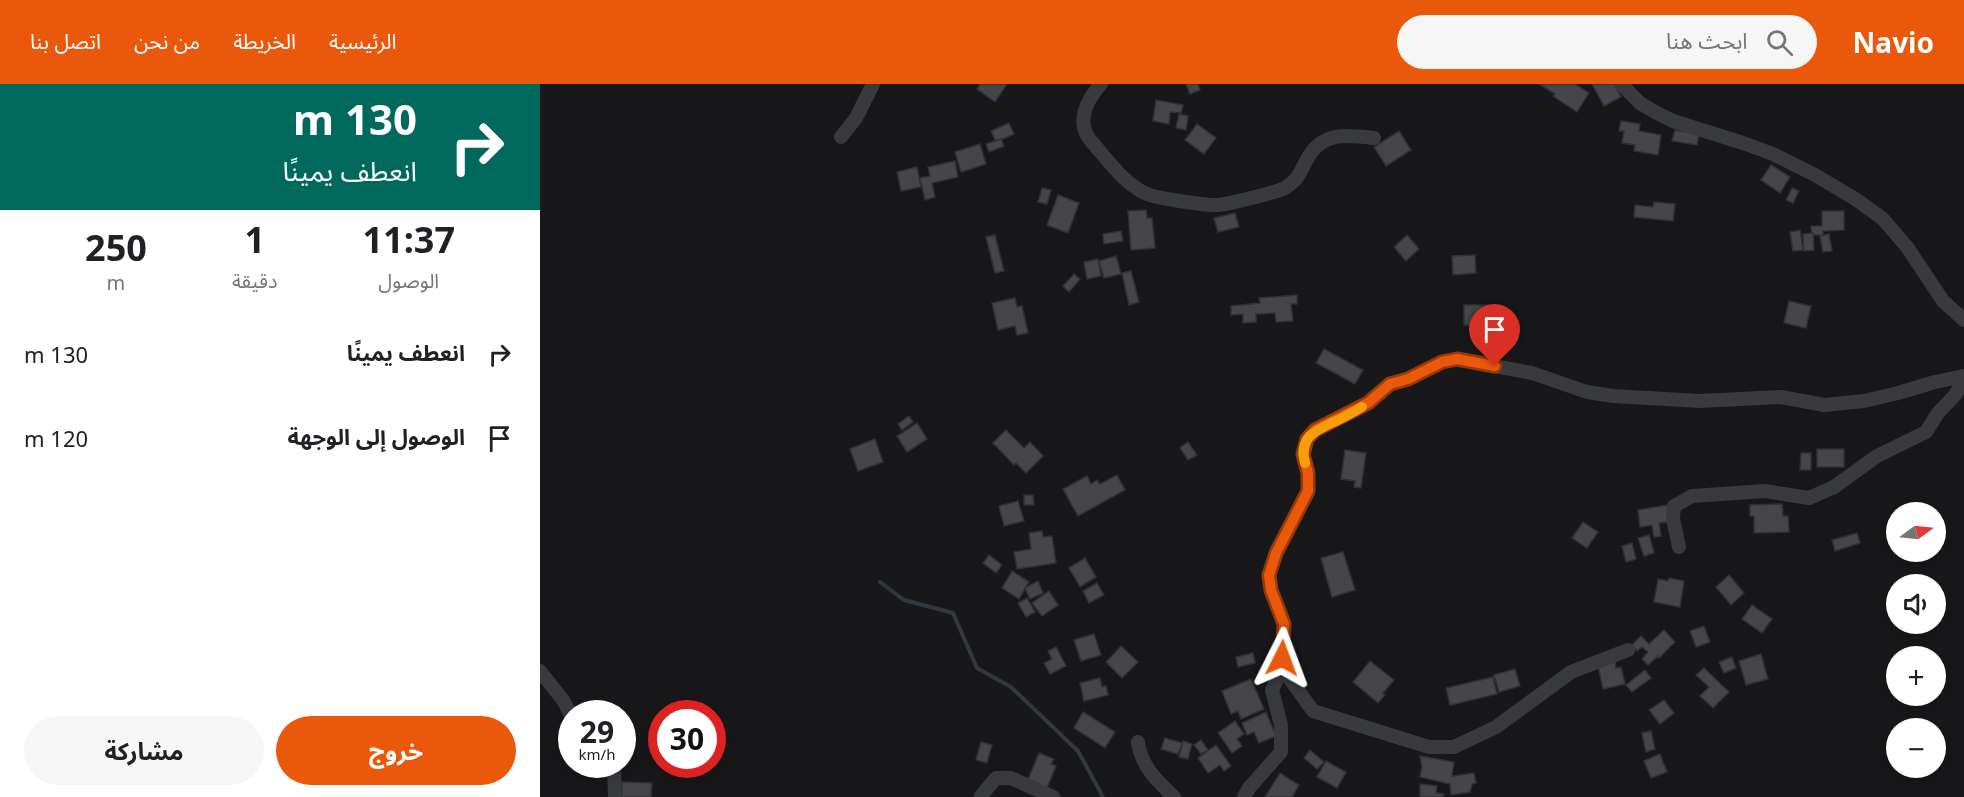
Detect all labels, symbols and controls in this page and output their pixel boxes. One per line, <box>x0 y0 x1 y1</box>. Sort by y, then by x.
search box <box>1397 15 1817 69</box>
text: Navio <box>1853 23 1934 61</box>
text: ابحث هنا <box>1666 25 1748 55</box>
icon: search <box>1763 26 1796 59</box>
text: اتصل بنا <box>30 27 101 55</box>
text: من نحن <box>134 27 200 55</box>
text: الخريطة <box>233 27 296 55</box>
text: الرئيسية <box>329 27 397 55</box>
text: 130 m <box>293 90 417 147</box>
icon: right <box>438 108 516 186</box>
text: انعطف يمينًا <box>283 152 417 189</box>
text: 1 <box>244 215 265 264</box>
text: 11:37 <box>362 215 455 264</box>
text: 250 <box>85 223 147 272</box>
text: دقيقة <box>232 267 277 294</box>
text: الوصول <box>378 267 439 294</box>
text: m <box>107 269 125 296</box>
pin <box>1469 304 1520 366</box>
icon: arrive <box>1478 313 1511 346</box>
text: انعطف يمينًا <box>347 337 465 367</box>
icon: right <box>483 338 516 371</box>
text: 130 m <box>24 339 88 369</box>
text: الوصول إلى الوجهة <box>287 421 465 451</box>
icon: arrive <box>483 422 516 455</box>
text: 120 m <box>24 423 88 453</box>
north arrow <box>1886 502 1946 562</box>
map controls <box>1886 502 1946 778</box>
button: sound <box>1886 574 1946 634</box>
position arrow <box>1250 626 1314 690</box>
button: + <box>1886 646 1946 706</box>
speed limit sign: 30 <box>648 700 726 778</box>
text: 29 <box>580 711 614 752</box>
button: مشاركة <box>24 716 264 785</box>
button: خروج <box>276 716 516 785</box>
button: − <box>1886 718 1946 778</box>
text: km/h <box>579 744 615 764</box>

